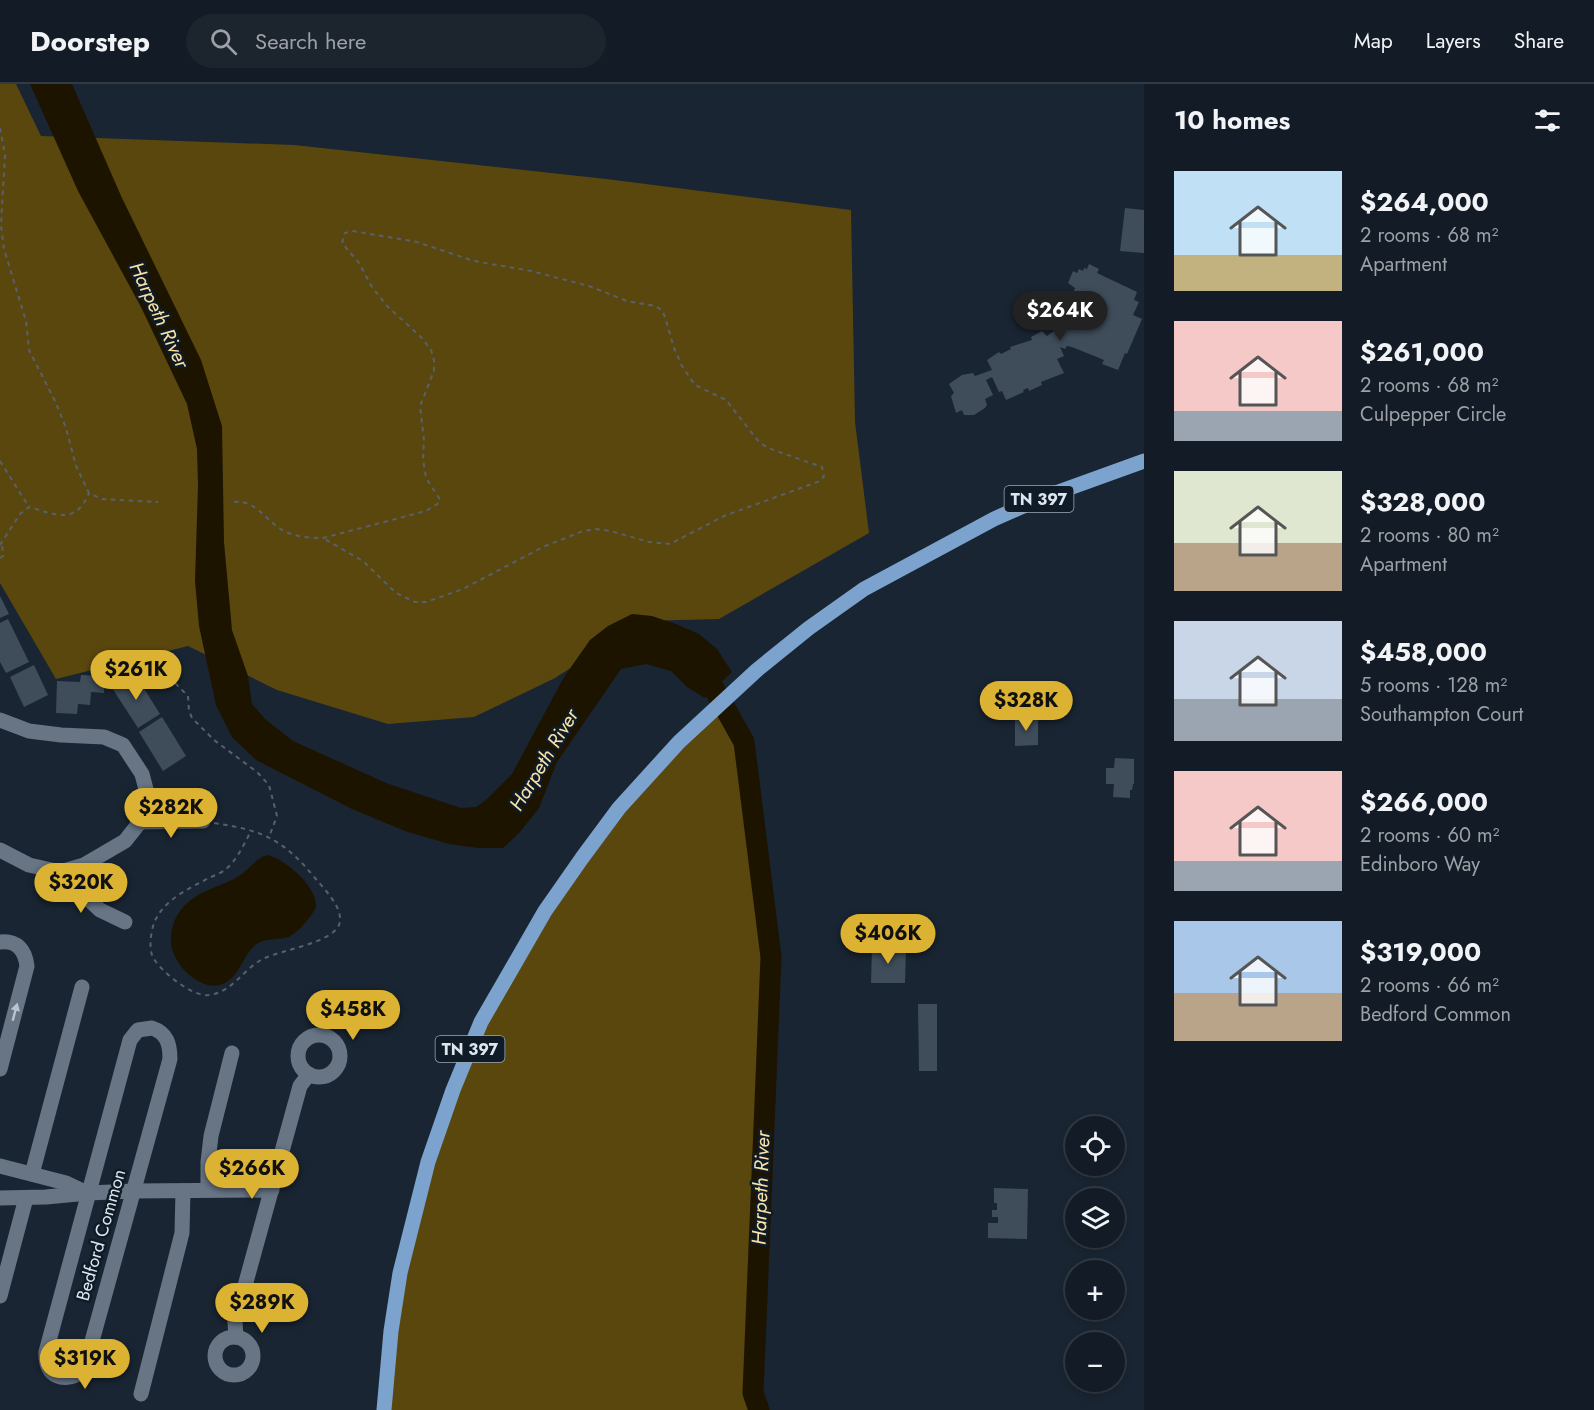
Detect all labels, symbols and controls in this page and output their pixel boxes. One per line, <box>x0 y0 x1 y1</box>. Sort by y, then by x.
search box <box>186 14 606 68</box>
text: Doorstep <box>30 21 150 62</box>
icon: search <box>207 25 240 58</box>
text: Search here <box>255 25 366 57</box>
text: Map <box>1354 26 1393 56</box>
text: Layers <box>1426 26 1481 56</box>
text: Share <box>1514 26 1564 56</box>
text: 10 homes <box>1174 101 1290 139</box>
icon: filters <box>1531 104 1564 137</box>
text: $264,000 <box>1360 183 1489 221</box>
icon: home <box>1222 195 1294 267</box>
text: 2 rooms · 68 m² <box>1360 221 1498 250</box>
text: Apartment <box>1360 250 1447 279</box>
water label: Harpeth River <box>122 257 197 374</box>
pin: $264K <box>1018 291 1102 342</box>
text: $264K <box>1027 296 1093 325</box>
text: $261,000 <box>1360 333 1484 371</box>
icon: home <box>1222 345 1294 417</box>
text: 2 rooms · 68 m² <box>1360 371 1498 400</box>
text: Culpepper Circle <box>1360 400 1506 429</box>
text: $328,000 <box>1360 483 1485 521</box>
road number: TN 397 <box>1004 486 1074 512</box>
icon: home <box>1222 495 1294 567</box>
text: 2 rooms · 80 m² <box>1360 521 1499 550</box>
text: Apartment <box>1360 550 1447 579</box>
text: $458,000 <box>1360 633 1487 671</box>
icon: home <box>1222 645 1294 717</box>
pin: $261K <box>94 650 178 701</box>
text: $261K <box>104 655 168 684</box>
text: 5 rooms · 128 m² <box>1360 671 1507 700</box>
pin: $328K <box>984 681 1068 732</box>
text: $328K <box>994 686 1058 715</box>
text: Southampton Court <box>1360 700 1523 729</box>
water label: Harpeth River <box>502 702 587 816</box>
text: $266,000 <box>1360 783 1488 821</box>
pin: $282K <box>129 788 213 839</box>
text: $282K <box>138 793 204 822</box>
icon: home <box>1222 795 1294 867</box>
text: 2 rooms · 60 m² <box>1360 821 1499 850</box>
text: Edinboro Way <box>1360 850 1480 879</box>
pin: $320K <box>39 863 123 914</box>
text: $320K <box>48 868 114 897</box>
pin: $406K <box>846 914 930 965</box>
text: $406K <box>855 919 922 948</box>
text: $319,000 <box>1360 933 1481 971</box>
icon: home <box>1222 945 1294 1017</box>
text: 2 rooms · 66 m² <box>1360 971 1499 1000</box>
pin: $458K <box>311 990 395 1041</box>
text: $458K <box>320 995 386 1024</box>
text: Bedford Common <box>1360 1000 1511 1029</box>
one-way arrow <box>11 1003 20 1021</box>
road number: TN 397 <box>436 1036 504 1062</box>
map controls <box>1065 1116 1125 1392</box>
button: locate <box>1065 1116 1125 1176</box>
water label: Harpeth River <box>745 1129 778 1246</box>
pin: $266K <box>210 1149 294 1200</box>
text: $266K <box>219 1154 285 1183</box>
street label: Bedford Common <box>70 1166 132 1304</box>
button: layers <box>1065 1188 1125 1248</box>
button: + <box>1065 1260 1125 1320</box>
pin: $289K <box>220 1283 304 1334</box>
text: $289K <box>229 1288 295 1317</box>
button: − <box>1065 1332 1125 1392</box>
pin: $319K <box>43 1339 127 1390</box>
text: $319K <box>54 1344 116 1373</box>

